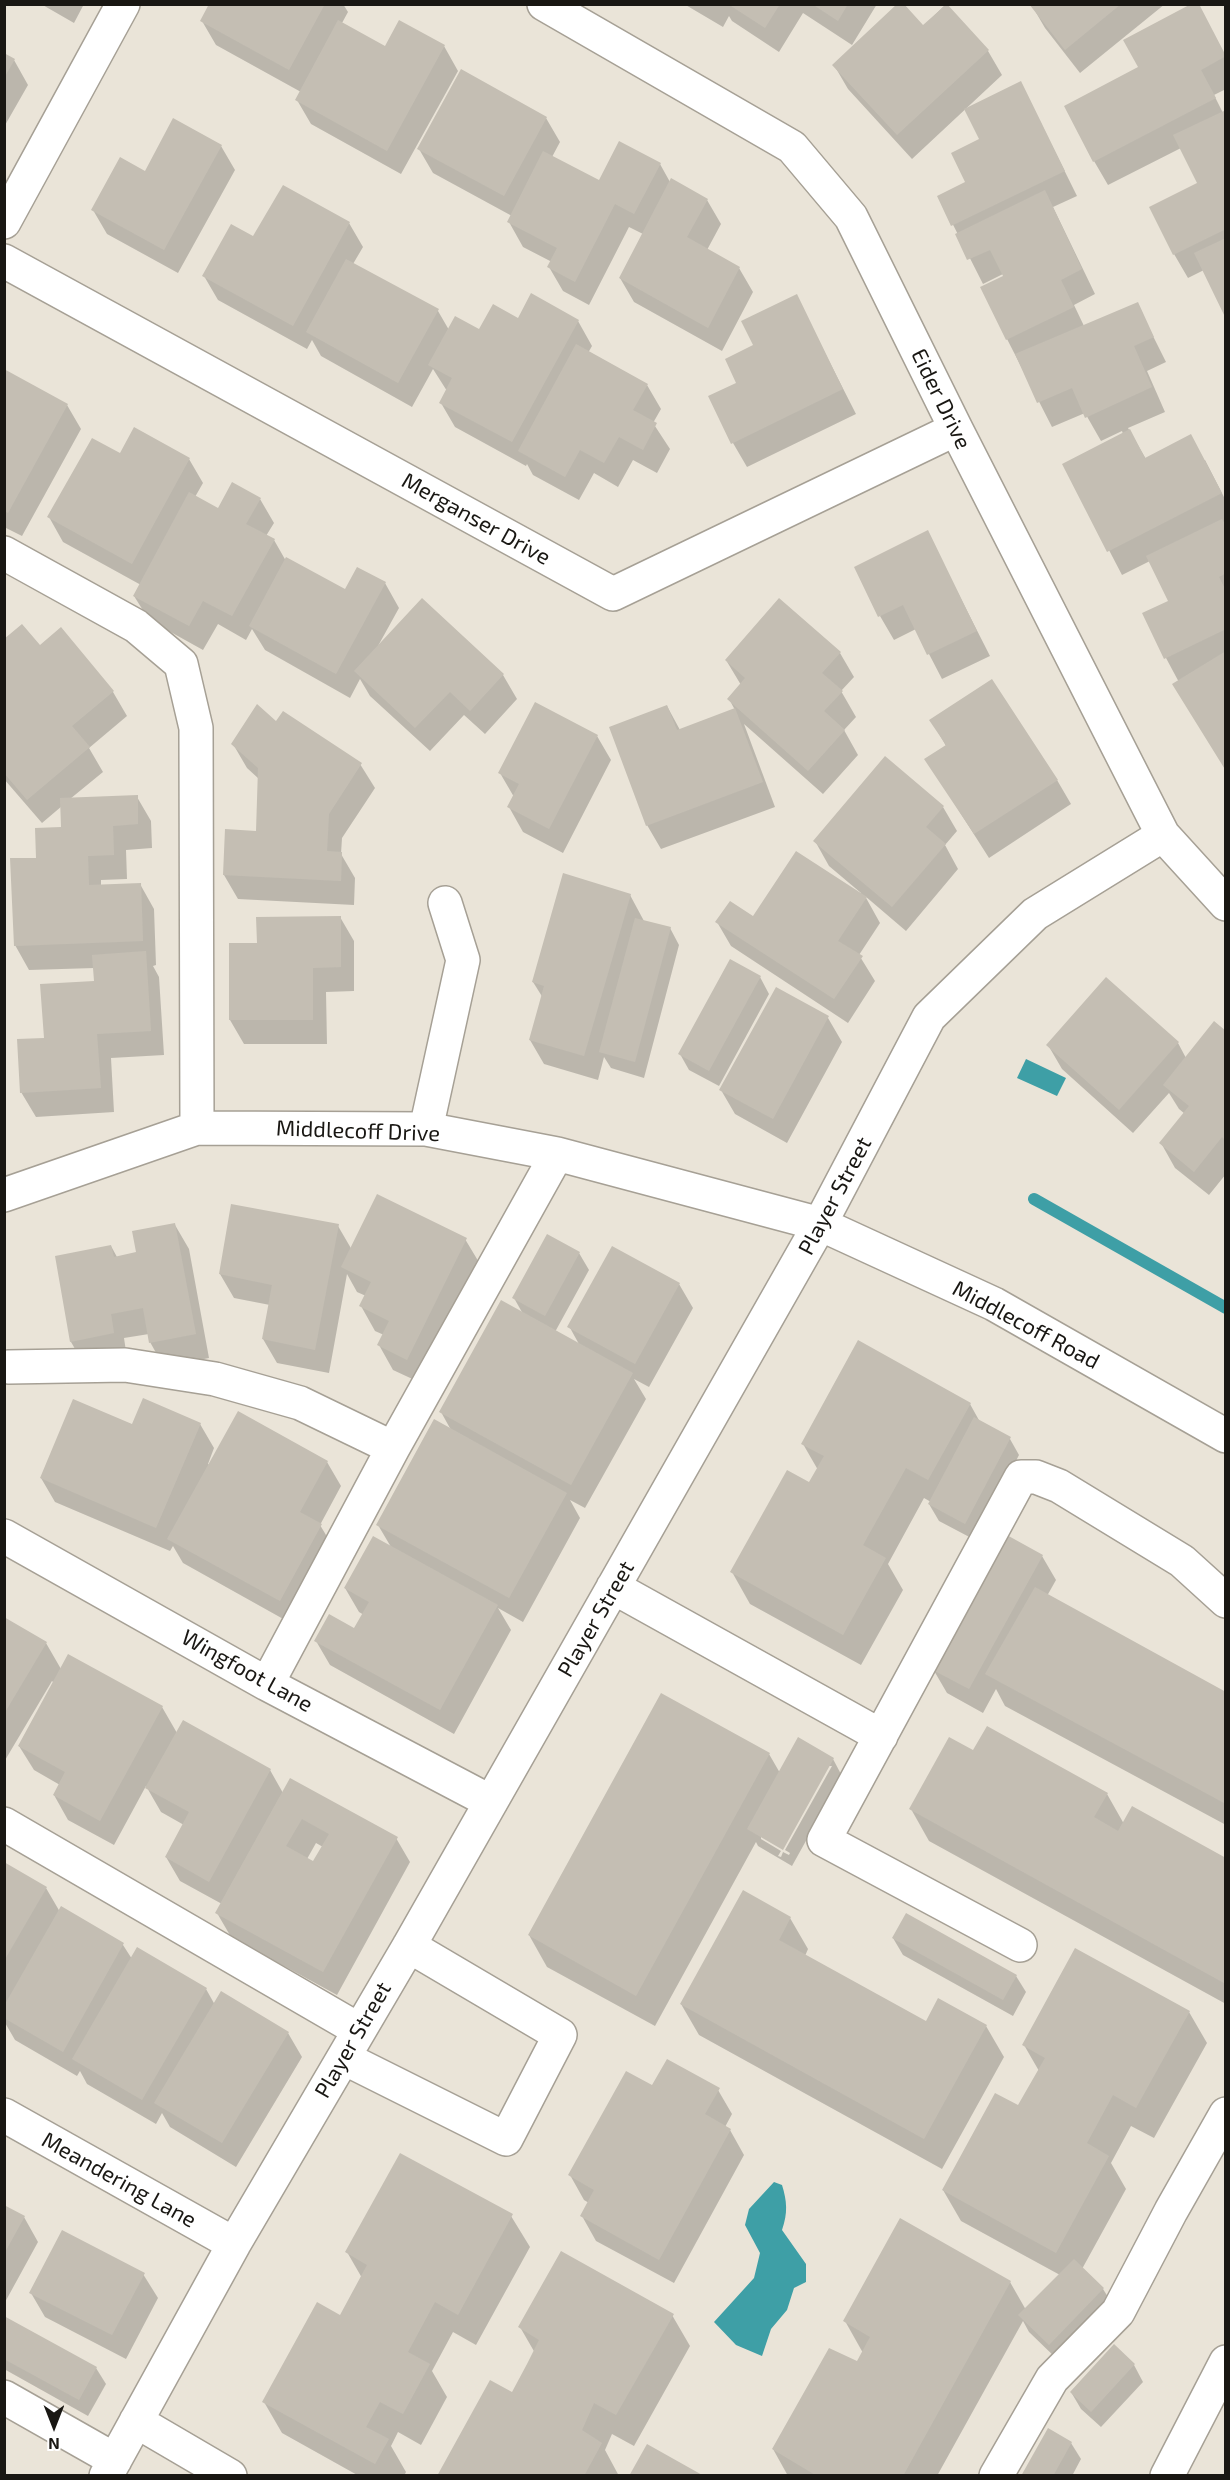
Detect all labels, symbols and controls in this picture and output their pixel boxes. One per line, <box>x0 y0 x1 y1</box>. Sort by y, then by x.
street label: Eider Drive <box>905 345 977 453</box>
street label: Merganser Drive <box>397 467 555 571</box>
street label: Middlecoff Drive <box>276 1115 440 1147</box>
street label: Player Street <box>793 1133 877 1259</box>
street label: Middlecoff Road <box>948 1275 1104 1375</box>
street label: Player Street <box>552 1556 640 1682</box>
street label: Wingfoot Lane <box>177 1624 317 1718</box>
street label: Player Street <box>309 1977 397 2103</box>
street label: Meandering Lane <box>37 2127 201 2233</box>
north arrow <box>24 2396 84 2456</box>
text: N <box>48 2435 60 2454</box>

